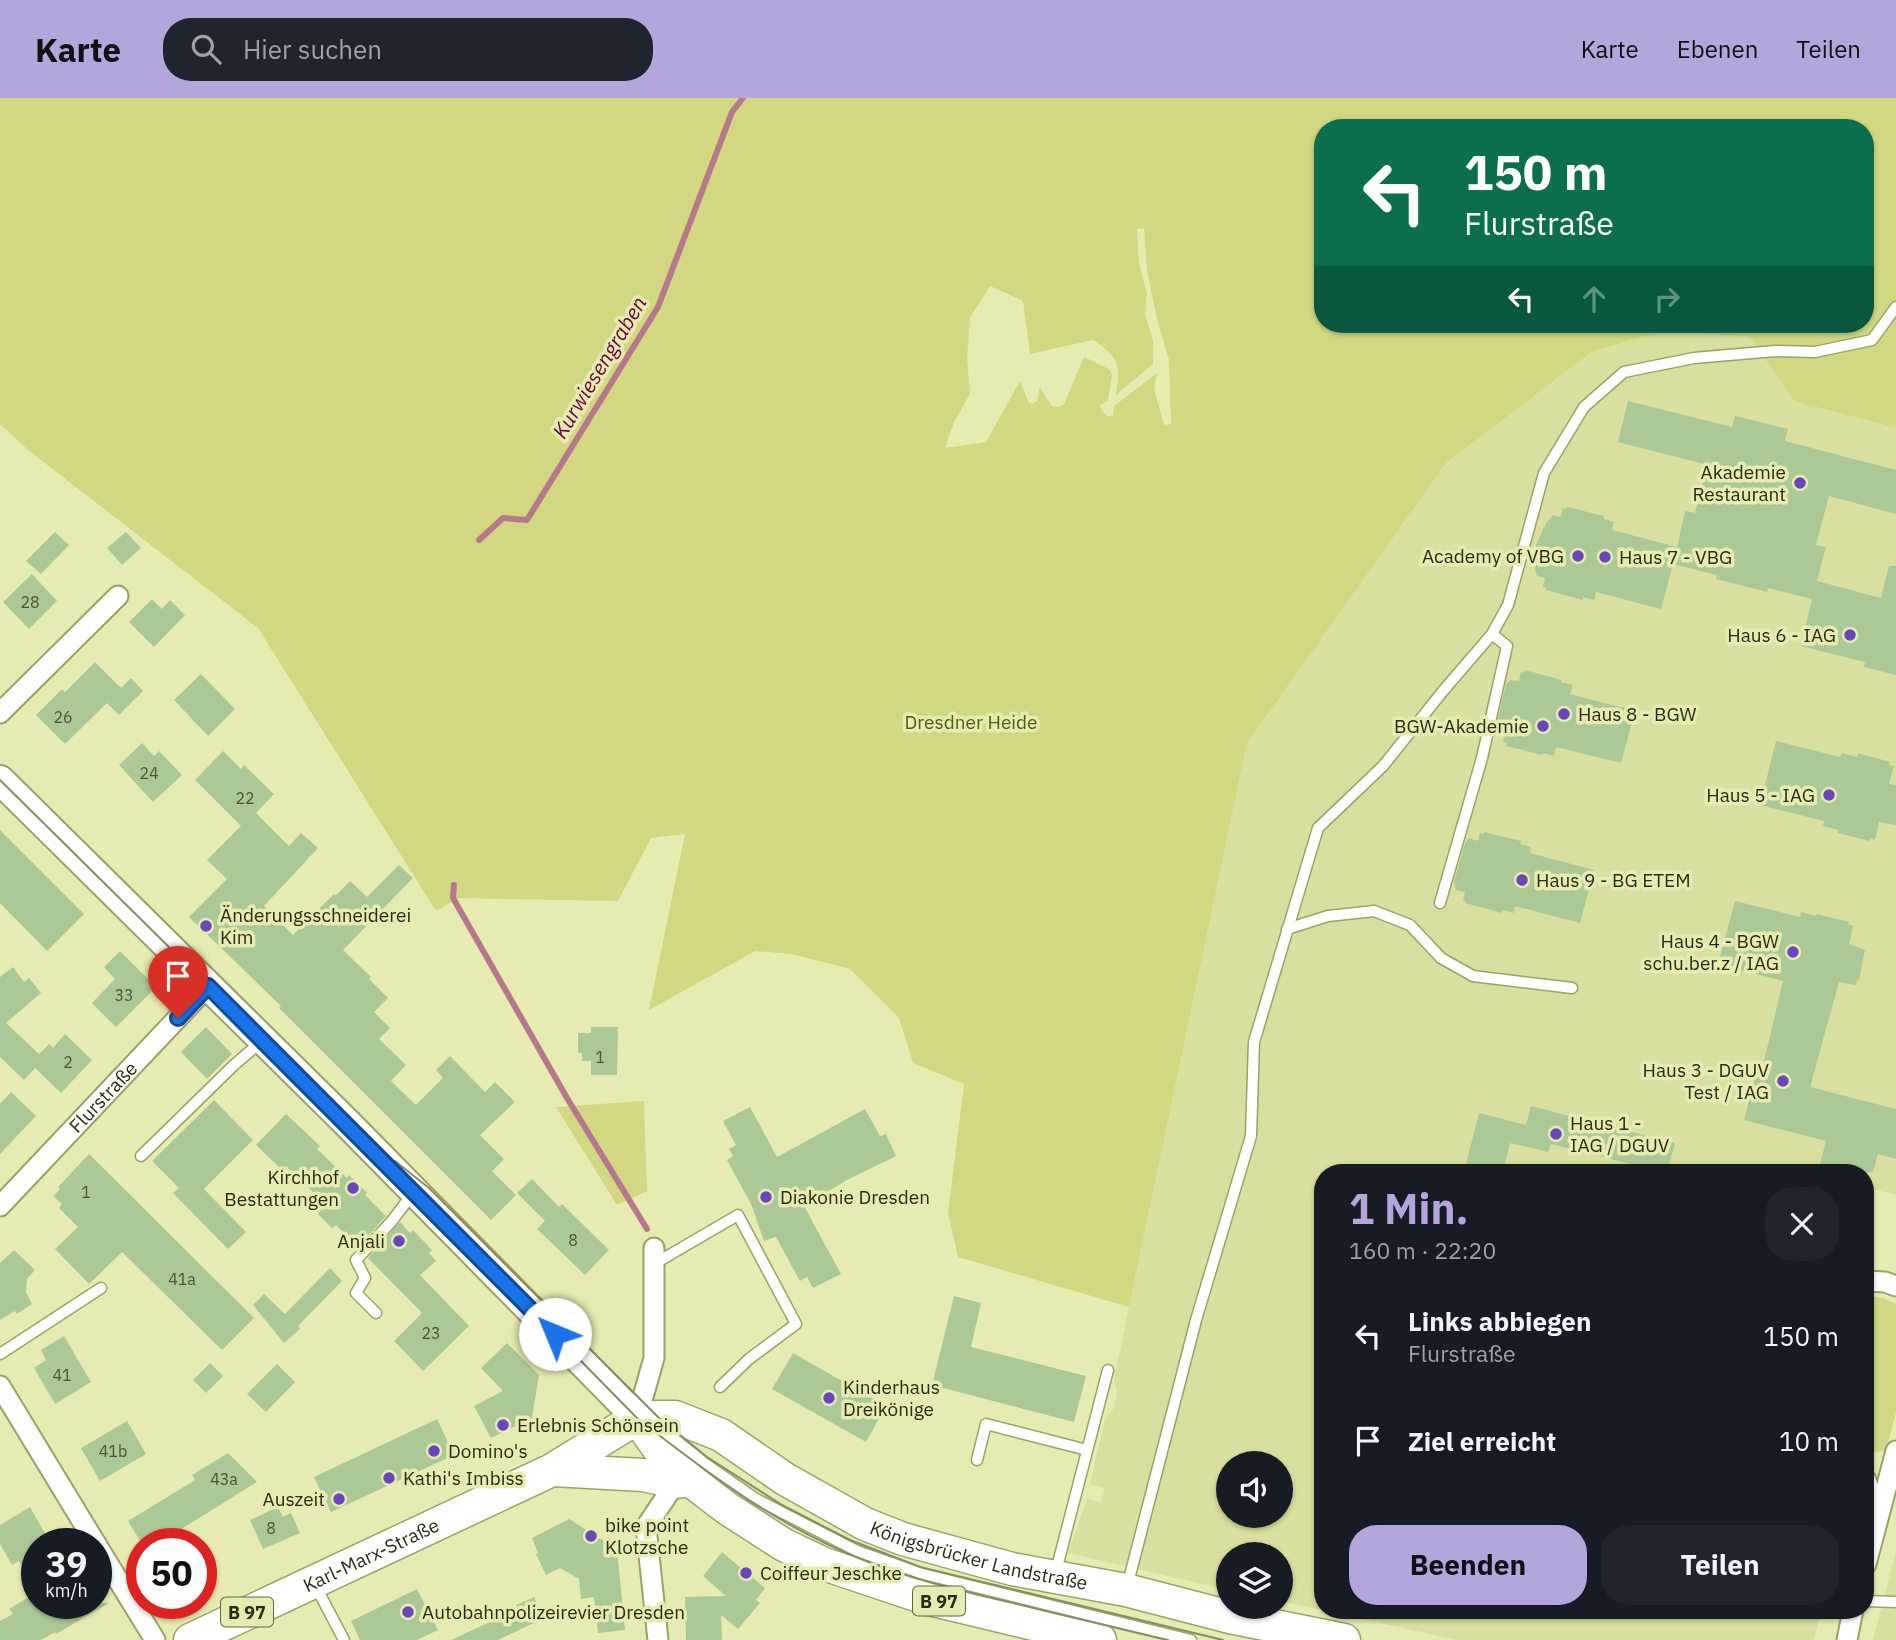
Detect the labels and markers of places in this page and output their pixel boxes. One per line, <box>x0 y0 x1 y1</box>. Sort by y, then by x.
place label: Akademie Restaurant <box>1692 460 1786 506</box>
marker: Akademie Restaurant <box>1792 475 1808 491</box>
place label: Academy of VBG <box>1422 544 1564 568</box>
place label: Haus 7 - VBG <box>1619 545 1732 569</box>
marker: Academy of VBG <box>1570 548 1586 564</box>
marker: Haus 7 - VBG <box>1597 549 1613 565</box>
place label: Haus 6 - IAG <box>1727 623 1836 647</box>
marker: Haus 6 - IAG <box>1842 627 1858 643</box>
place label: Haus 8 - BGW <box>1578 702 1697 726</box>
marker: Haus 8 - BGW <box>1556 706 1572 722</box>
place label: BGW-Akademie <box>1394 714 1529 738</box>
marker: BGW-Akademie <box>1535 718 1551 734</box>
place label: Haus 5 - IAG <box>1706 783 1815 807</box>
marker: Haus 5 - IAG <box>1821 787 1837 803</box>
place label: Haus 9 - BG ETEM <box>1536 868 1691 892</box>
marker: Haus 9 - BG ETEM <box>1514 872 1530 888</box>
place label: Änderungsschneiderei Kim <box>220 903 411 949</box>
marker: Änderungsschneiderei Kim <box>198 918 214 934</box>
place label: Haus 4 - BGW schu.ber.z / IAG <box>1643 929 1779 975</box>
marker: Haus 4 - BGW schu.ber.z / IAG <box>1785 944 1801 960</box>
pin <box>148 946 208 1018</box>
place label: Haus 3 - DGUV Test / IAG <box>1643 1058 1769 1104</box>
marker: Haus 3 - DGUV Test / IAG <box>1775 1073 1791 1089</box>
place label: Haus 1 - IAG / DGUV <box>1570 1111 1670 1157</box>
marker: Haus 1 - IAG / DGUV <box>1548 1126 1564 1142</box>
place label: Kirchhof Bestattungen <box>224 1165 339 1211</box>
marker: Kirchhof Bestattungen <box>345 1180 361 1196</box>
place label: Diakonie Dresden <box>780 1185 930 1209</box>
marker: Diakonie Dresden <box>758 1189 774 1205</box>
place label: Anjali <box>337 1229 385 1253</box>
marker: Anjali <box>391 1233 407 1249</box>
place label: Kinderhaus Dreikönige <box>843 1375 940 1421</box>
marker: Kinderhaus Dreikönige <box>821 1390 837 1406</box>
place label: Erlebnis Schönsein <box>517 1413 679 1437</box>
marker: Erlebnis Schönsein <box>495 1417 511 1433</box>
place label: Domino's <box>448 1439 528 1463</box>
marker: Domino's <box>426 1443 442 1459</box>
place label: Kathi's Imbiss <box>403 1466 524 1490</box>
marker: Kathi's Imbiss <box>381 1470 397 1486</box>
place label: Auszeit <box>262 1487 325 1511</box>
marker: Auszeit <box>331 1491 347 1507</box>
place label: bike point Klotzsche <box>605 1513 689 1559</box>
marker: bike point Klotzsche <box>583 1528 599 1544</box>
place label: Coiffeur Jeschke <box>760 1561 902 1585</box>
marker: Coiffeur Jeschke <box>738 1565 754 1581</box>
place label: Autobahnpolizeirevier Dresden <box>422 1600 685 1624</box>
marker: Autobahnpolizeirevier Dresden <box>400 1604 416 1620</box>

